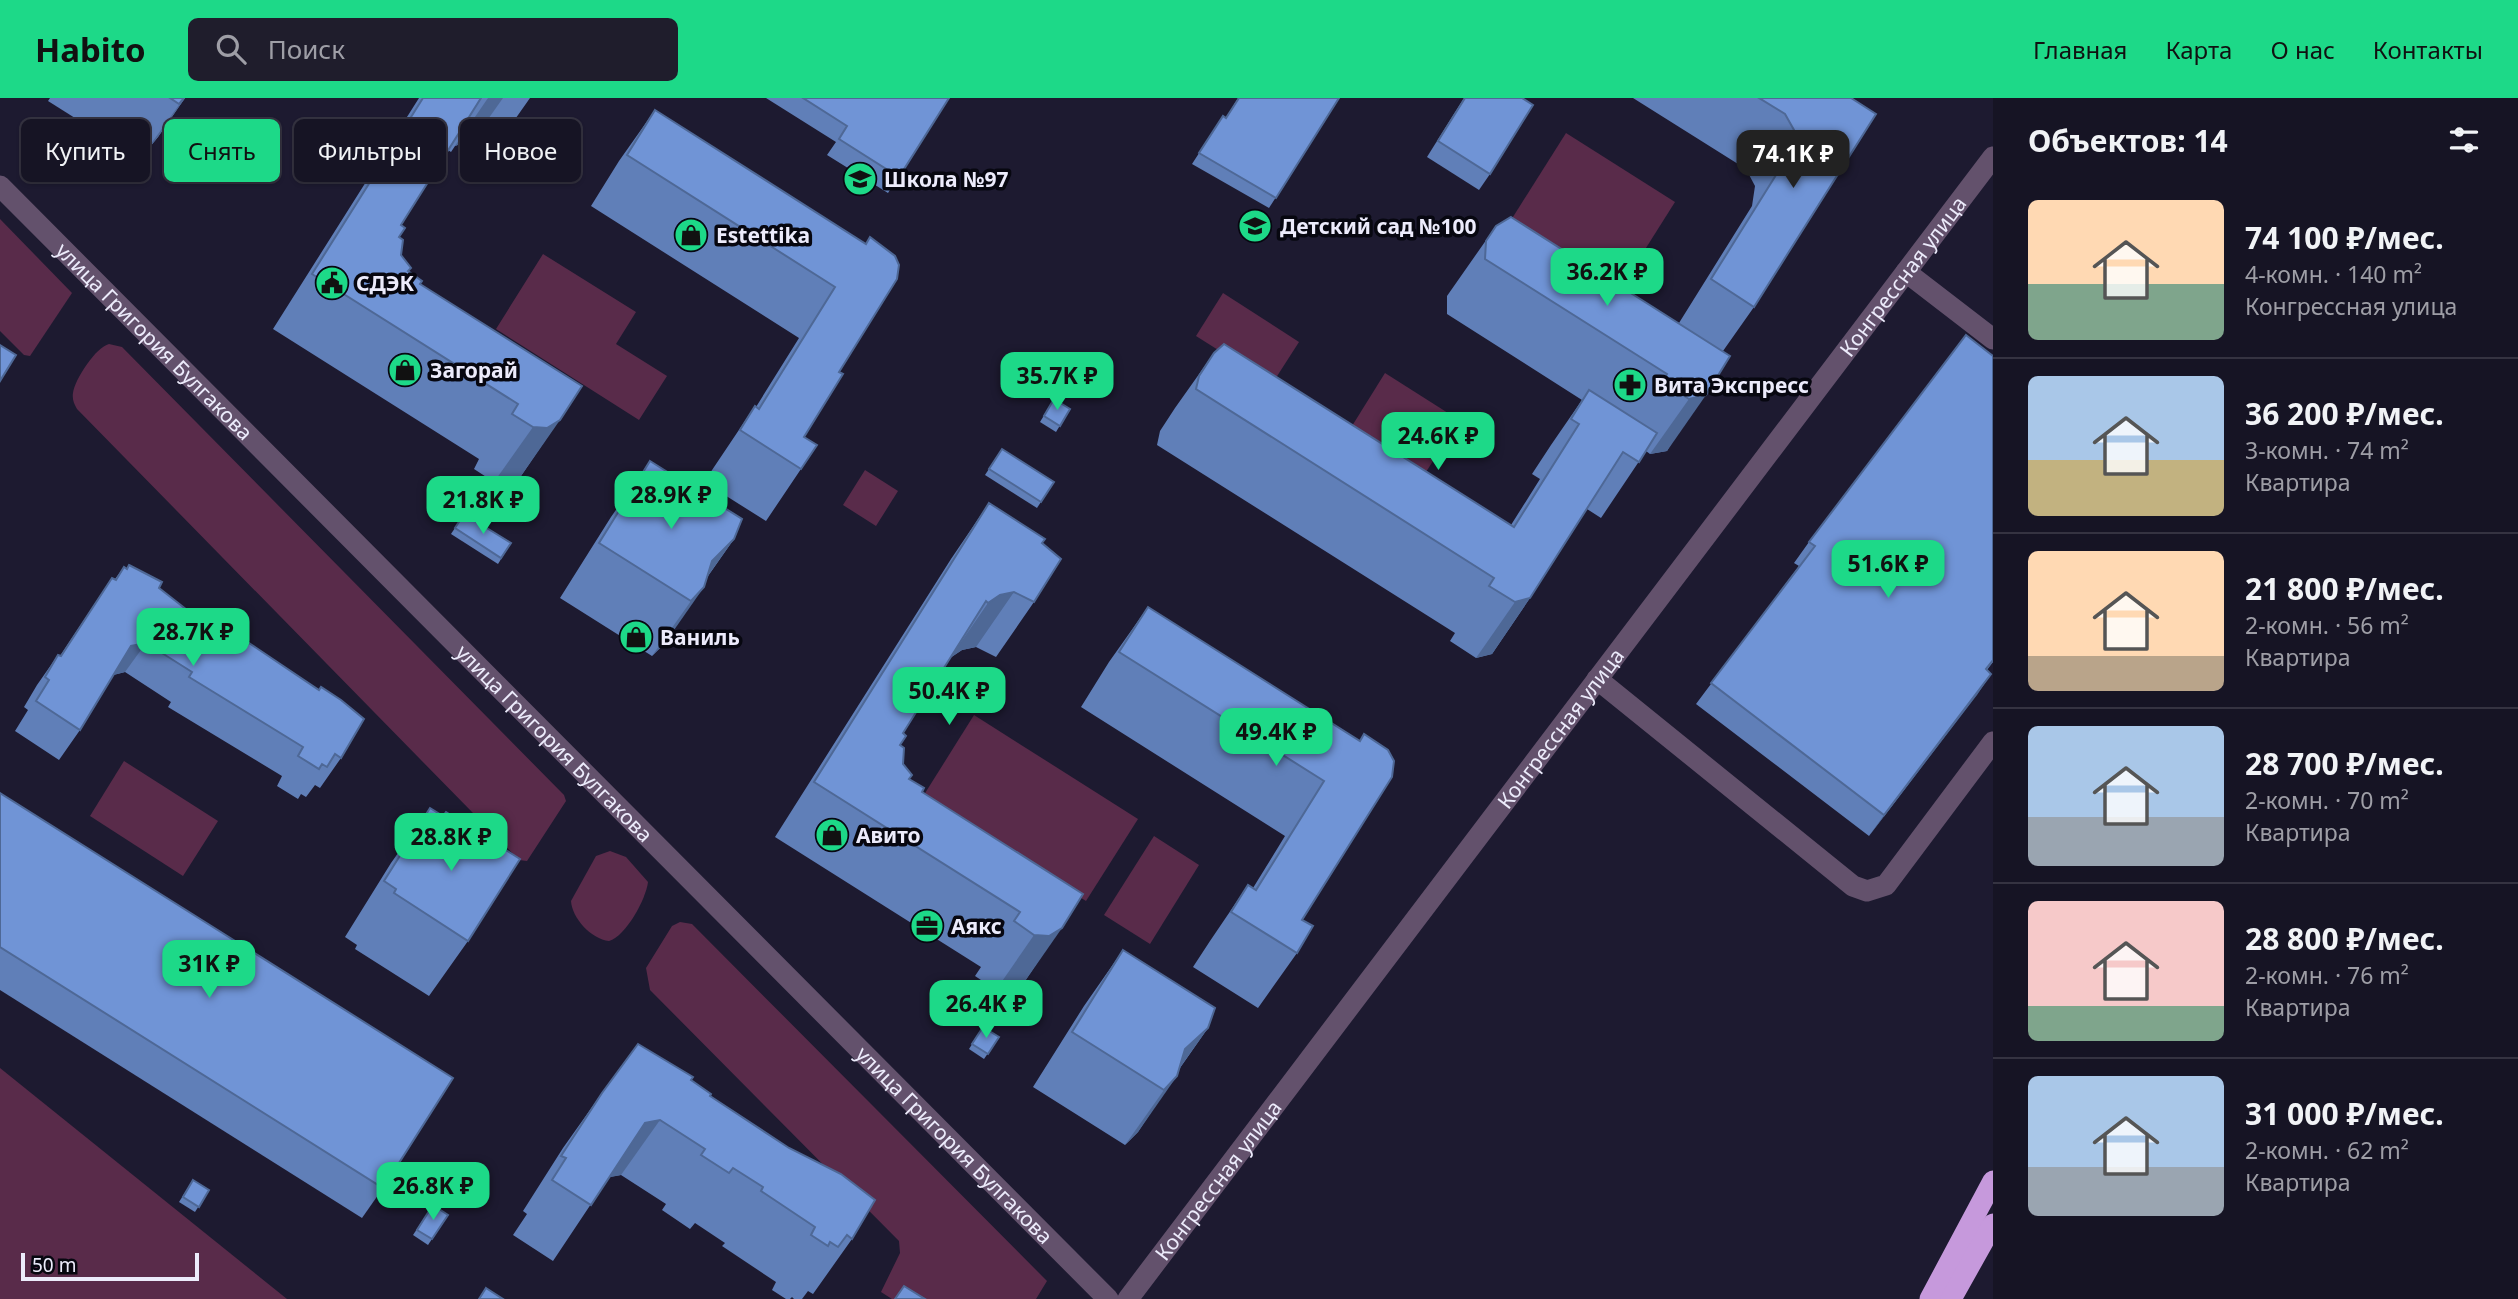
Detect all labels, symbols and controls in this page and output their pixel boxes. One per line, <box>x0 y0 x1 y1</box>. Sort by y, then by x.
search box <box>188 18 678 81</box>
text: Habito <box>35 27 146 72</box>
icon: search <box>212 30 250 68</box>
text: Поиск <box>268 31 345 67</box>
text: Главная <box>2033 33 2127 66</box>
text: Карта <box>2165 33 2232 66</box>
text: О нас <box>2270 33 2335 66</box>
text: Контакты <box>2373 33 2483 66</box>
chip: Купить <box>21 119 150 182</box>
chip: Снять <box>164 119 280 182</box>
chip: Фильтры <box>294 119 446 182</box>
chip: Новое <box>460 119 581 182</box>
text: Объектов: 14 <box>2028 120 2228 161</box>
icon: filters <box>2445 121 2483 159</box>
pin: 74.1K ₽ <box>1728 130 1858 190</box>
text: 74.1K ₽ <box>1753 137 1833 169</box>
school or university icon: Школа №97 <box>841 160 879 198</box>
place label: Школа №97 <box>884 165 1009 193</box>
street label: Конгрессная улица <box>1833 191 1972 362</box>
school or university icon: Детский сад №100 <box>1236 207 1274 245</box>
place label: Детский сад №100 <box>1280 212 1476 240</box>
shop icon: Estettika <box>672 216 710 254</box>
text: 74 100 ₽/мес. <box>2245 217 2444 258</box>
place label: Estettika <box>716 221 810 249</box>
icon: home <box>2084 228 2168 312</box>
street label: улица Григория Булгакова <box>50 236 259 446</box>
pin: 36.2K ₽ <box>1542 248 1672 308</box>
text: 36.2K ₽ <box>1567 255 1647 287</box>
text: 4-комн. · 140 m² <box>2245 258 2422 290</box>
public building icon: СДЭК <box>313 264 351 302</box>
place label: СДЭК <box>356 269 415 297</box>
text: Конгрессная улица <box>2245 290 2457 322</box>
shop icon: Загорай <box>386 351 424 389</box>
pin: 35.7K ₽ <box>992 352 1122 412</box>
place label: Загорай <box>430 356 518 384</box>
text: 35.7K ₽ <box>1017 359 1097 391</box>
pharmacy icon: Вита Экспресс <box>1611 366 1649 404</box>
place label: Вита Экспресс <box>1654 371 1809 399</box>
text: 36 200 ₽/мес. <box>2245 393 2444 434</box>
icon: home <box>2084 404 2168 488</box>
pin: 24.6K ₽ <box>1373 412 1503 472</box>
text: 24.6K ₽ <box>1398 419 1478 451</box>
text: 3-комн. · 74 m² <box>2245 434 2409 466</box>
text: Квартира <box>2245 466 2351 498</box>
pin: 28.9K ₽ <box>606 472 736 531</box>
pin: 21.8K ₽ <box>418 476 548 536</box>
text: 28.9K ₽ <box>631 478 711 510</box>
text: 21.8K ₽ <box>443 483 523 515</box>
pin: 51.6K ₽ <box>1823 540 1953 600</box>
text: 51.6K ₽ <box>1848 547 1928 579</box>
text: 21 800 ₽/мес. <box>2245 568 2444 609</box>
icon: home <box>2084 579 2168 663</box>
pin: 28.7K ₽ <box>128 608 258 668</box>
text: 2-комн. · 56 m² <box>2245 609 2409 641</box>
text: 28.7K ₽ <box>153 615 233 647</box>
shop icon: Ваниль <box>617 618 655 656</box>
place label: Ваниль <box>660 623 740 651</box>
street label: улица Григория Булгакова <box>450 638 659 848</box>
text: Квартира <box>2245 641 2351 673</box>
street label: Конгрессная улица <box>1491 642 1630 814</box>
pin: 50.4K ₽ <box>884 668 1014 727</box>
text: 50.4K ₽ <box>909 674 989 706</box>
pin: 49.4K ₽ <box>1211 708 1341 768</box>
text: 49.4K ₽ <box>1236 715 1316 747</box>
text: 28 700 ₽/мес. <box>2245 743 2444 784</box>
icon: home <box>2084 754 2168 838</box>
text: 2-комн. · 70 m² <box>2245 784 2409 816</box>
pin: 28.8K ₽ <box>386 814 516 873</box>
shop icon: Авито <box>813 816 851 854</box>
text: Квартира <box>2245 816 2351 848</box>
text: 28.8K ₽ <box>411 820 491 852</box>
place label: Авито <box>856 821 921 849</box>
office icon: Аякс <box>908 907 946 945</box>
place label: Аякс <box>951 912 1002 940</box>
text: 28 800 ₽/мес. <box>2245 918 2444 959</box>
icon: home <box>2084 929 2168 1013</box>
pin: 31K ₽ <box>160 940 258 1000</box>
text: 31K ₽ <box>178 947 240 979</box>
text: 2-комн. · 76 m² <box>2245 959 2409 991</box>
pin: 26.4K ₽ <box>921 981 1051 1040</box>
text: 26.4K ₽ <box>946 987 1026 1019</box>
text: Квартира <box>2245 991 2351 1023</box>
street label: улица Григория Булгакова <box>850 1040 1059 1250</box>
text: 31 000 ₽/мес. <box>2245 1093 2444 1134</box>
street label: Конгрессная улица <box>1148 1094 1288 1266</box>
icon: home <box>2084 1104 2168 1188</box>
text: 2-комн. · 62 m² <box>2245 1134 2409 1166</box>
pin: 26.8K ₽ <box>368 1162 498 1222</box>
text: Квартира <box>2245 1166 2351 1198</box>
text: 26.8K ₽ <box>393 1169 473 1201</box>
scale bar <box>21 1250 200 1282</box>
text: 50 m <box>32 1252 76 1278</box>

